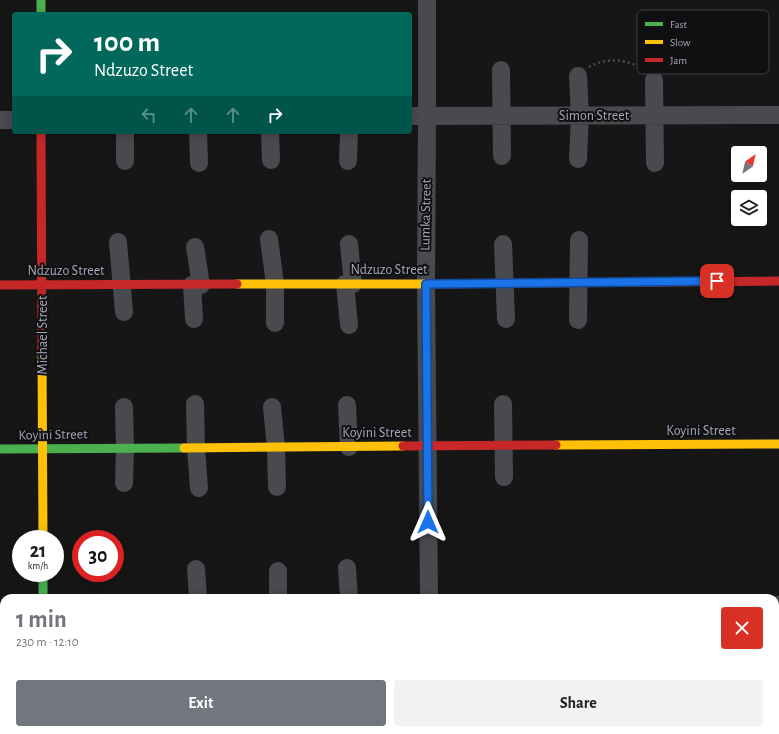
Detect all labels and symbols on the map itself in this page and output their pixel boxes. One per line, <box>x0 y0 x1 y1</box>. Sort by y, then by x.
legend <box>637 10 769 74</box>
text: Fast <box>670 19 688 30</box>
text: Slow <box>670 37 691 48</box>
text: Jam <box>670 55 687 66</box>
street label: Simon Street <box>559 109 630 123</box>
north arrow <box>731 146 767 182</box>
street label: Lumka Street <box>418 178 434 251</box>
street label: Ndzuzo Street <box>350 263 428 277</box>
street label: Ndzuzo Street <box>27 264 105 278</box>
pin <box>700 264 734 298</box>
street label: Michael Street <box>36 295 50 374</box>
street label: Koyini Street <box>666 424 736 438</box>
street label: Koyini Street <box>342 426 412 440</box>
street label: Koyini Street <box>18 427 88 443</box>
position arrow <box>407 501 449 543</box>
speed limit sign: 30 <box>72 530 124 582</box>

